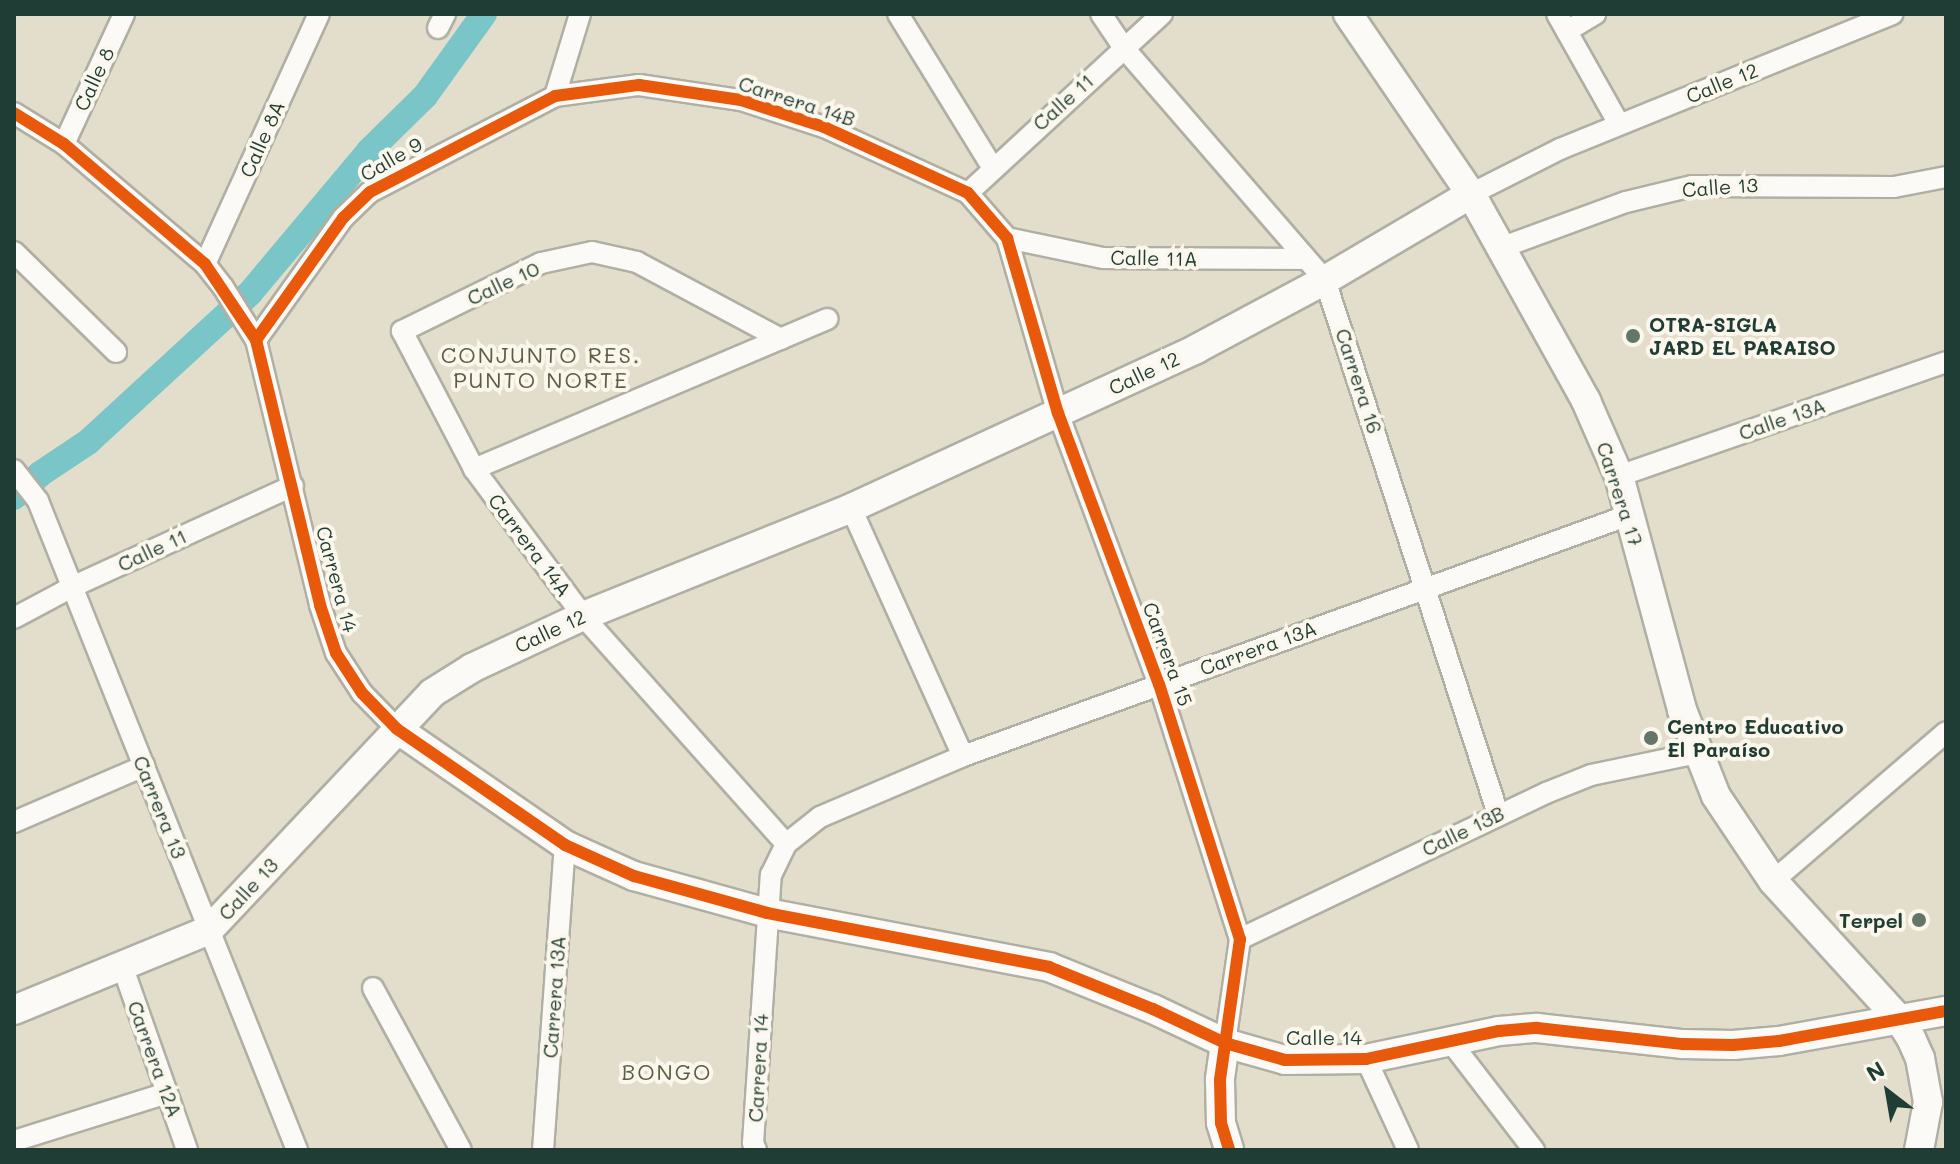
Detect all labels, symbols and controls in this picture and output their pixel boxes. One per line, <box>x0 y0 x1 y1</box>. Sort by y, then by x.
street label: Calle 8 <box>69 43 119 115</box>
street label: Calle 12 <box>1682 58 1762 108</box>
street label: Calle 11 <box>1028 69 1098 135</box>
street label: Carrera 14B <box>736 71 858 131</box>
street label: Calle 8A <box>234 97 290 181</box>
street label: Calle 9 <box>356 132 426 186</box>
street label: Calle 13 <box>1681 172 1759 202</box>
street label: Calle 11A <box>1110 245 1198 271</box>
street label: Calle 10 <box>463 256 543 310</box>
place label: OTRA-SIGLA JARD EL PARAISO <box>1649 312 1836 359</box>
street label: Carrera 16 <box>1331 325 1387 437</box>
marker: OTRA-SIGLA JARD EL PARAISO <box>1624 327 1642 345</box>
district label: CONJUNTO RES. PUNTO NORTE <box>441 341 641 392</box>
street label: Calle 12 <box>1105 346 1183 400</box>
street label: Calle 13A <box>1736 393 1828 445</box>
street label: Carrera 17 <box>1592 439 1648 549</box>
street label: Carrera 14A <box>484 489 576 601</box>
street label: Carrera 14 <box>311 523 363 635</box>
street label: Calle 11 <box>114 524 190 576</box>
street label: Carrera 15 <box>1138 599 1198 709</box>
street label: Calle 12 <box>511 604 589 658</box>
street label: Carrera 13A <box>1196 616 1320 680</box>
place label: Centro Educativo El Paraíso <box>1667 714 1844 761</box>
marker: Centro Educativo El Paraíso <box>1642 729 1660 747</box>
street label: Carrera 13 <box>129 752 191 862</box>
street label: Calle 13B <box>1418 801 1508 861</box>
street label: Calle 13 <box>213 853 283 925</box>
place label: Terpel <box>1839 908 1903 932</box>
marker: Terpel <box>1910 911 1928 929</box>
street label: Carrera 13A <box>538 935 570 1059</box>
street label: Carrera 12A <box>123 998 187 1120</box>
street label: Carrera 14 <box>743 1013 773 1123</box>
street label: Calle 14 <box>1286 1025 1362 1049</box>
north arrow <box>1848 1052 1928 1132</box>
text: N <box>1861 1054 1890 1088</box>
district label: BONGO <box>621 1059 713 1085</box>

